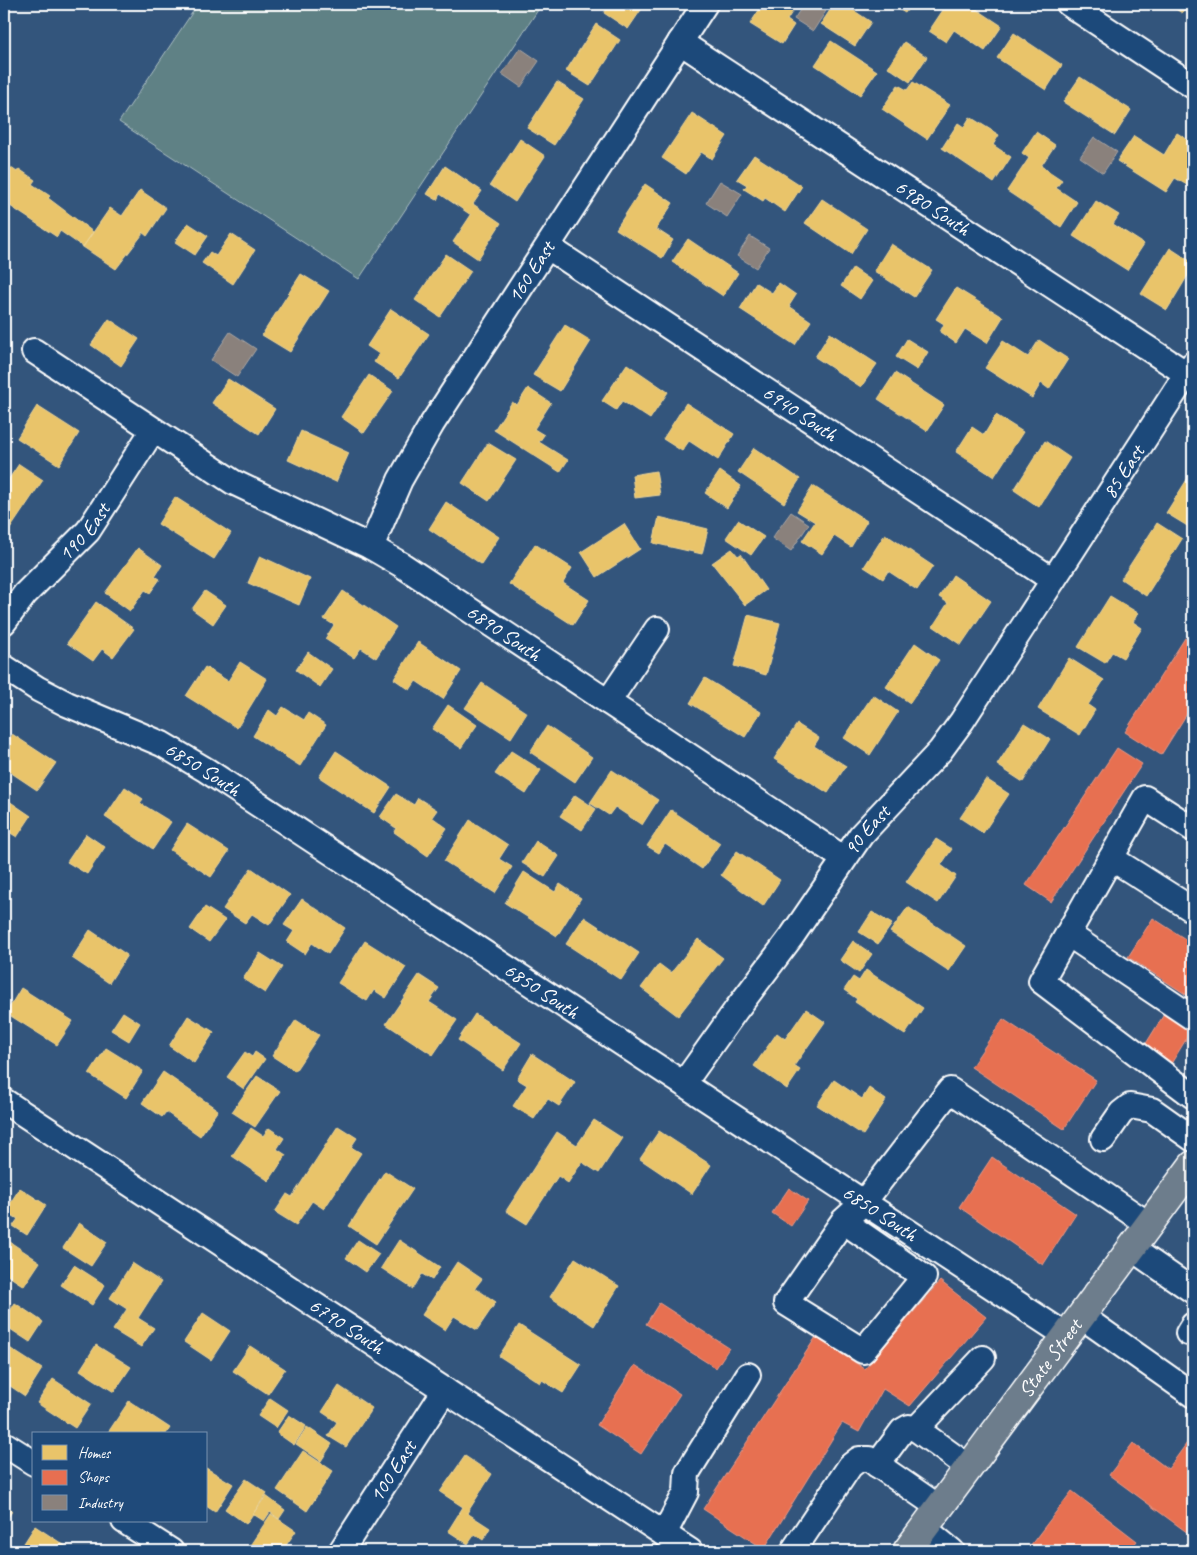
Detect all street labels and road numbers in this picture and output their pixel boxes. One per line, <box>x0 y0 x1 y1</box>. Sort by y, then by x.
street label: 6980 South <box>890 173 976 242</box>
street label: 160 East <box>502 235 561 307</box>
street label: 6940 South <box>758 379 844 448</box>
street label: 85 East <box>1096 439 1151 503</box>
street label: 190 East <box>53 496 117 566</box>
street label: 6890 South <box>461 598 548 668</box>
street label: 6850 South <box>160 736 247 803</box>
street label: 90 East <box>838 798 897 860</box>
street label: 6850 South <box>499 957 585 1026</box>
street label: 6850 South <box>838 1179 924 1248</box>
street label: 6790 South <box>304 1292 391 1361</box>
street label: State Street <box>1012 1312 1089 1402</box>
street label: 100 East <box>363 1434 423 1507</box>

